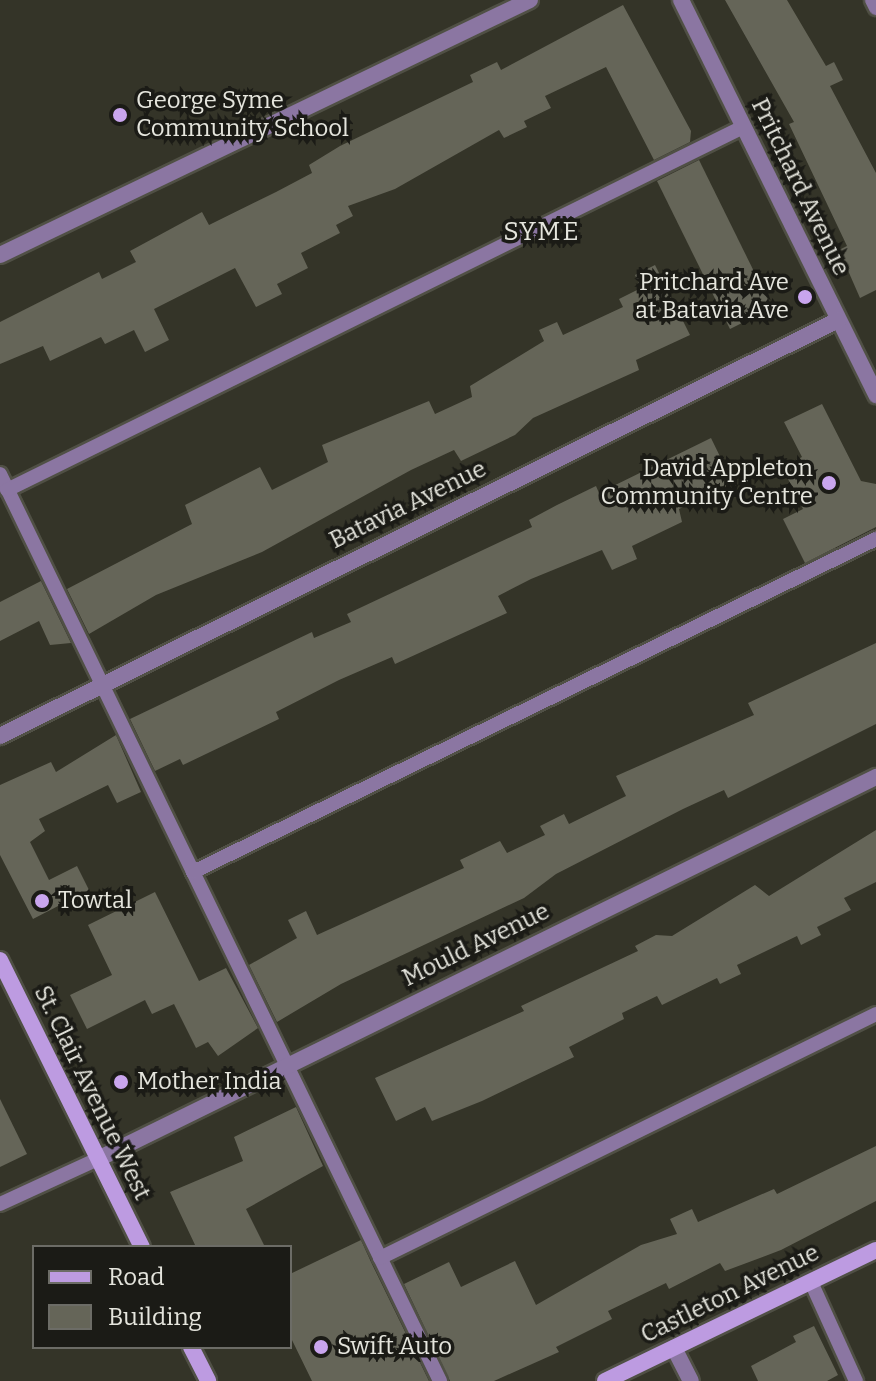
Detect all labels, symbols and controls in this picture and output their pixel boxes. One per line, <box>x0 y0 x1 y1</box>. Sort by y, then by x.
place label: George Syme Community School <box>136 87 349 143</box>
street label: Pritchard Avenue <box>745 94 855 280</box>
marker: George Syme Community School <box>111 106 129 124</box>
district label: SYME <box>503 216 581 248</box>
place label: Pritchard Ave at Batavia Ave <box>635 269 789 325</box>
marker: Pritchard Ave at Batavia Ave <box>796 288 814 306</box>
street label: Batavia Avenue <box>325 455 491 555</box>
place label: David Appleton Community Centre <box>600 455 813 511</box>
marker: David Appleton Community Centre <box>820 474 838 492</box>
place label: Towtal <box>58 887 132 915</box>
marker: Towtal <box>33 892 51 910</box>
street label: Mould Avenue <box>398 897 554 993</box>
street label: St. Clair Avenue West <box>28 981 156 1205</box>
place label: Mother India <box>137 1068 282 1096</box>
marker: Mother India <box>112 1073 130 1091</box>
street label: Castleton Avenue <box>636 1238 824 1350</box>
legend <box>32 1245 292 1349</box>
text: Road <box>108 1263 164 1291</box>
text: Building <box>108 1303 202 1331</box>
place label: Swift Auto <box>337 1333 452 1361</box>
marker: Swift Auto <box>312 1338 330 1356</box>

